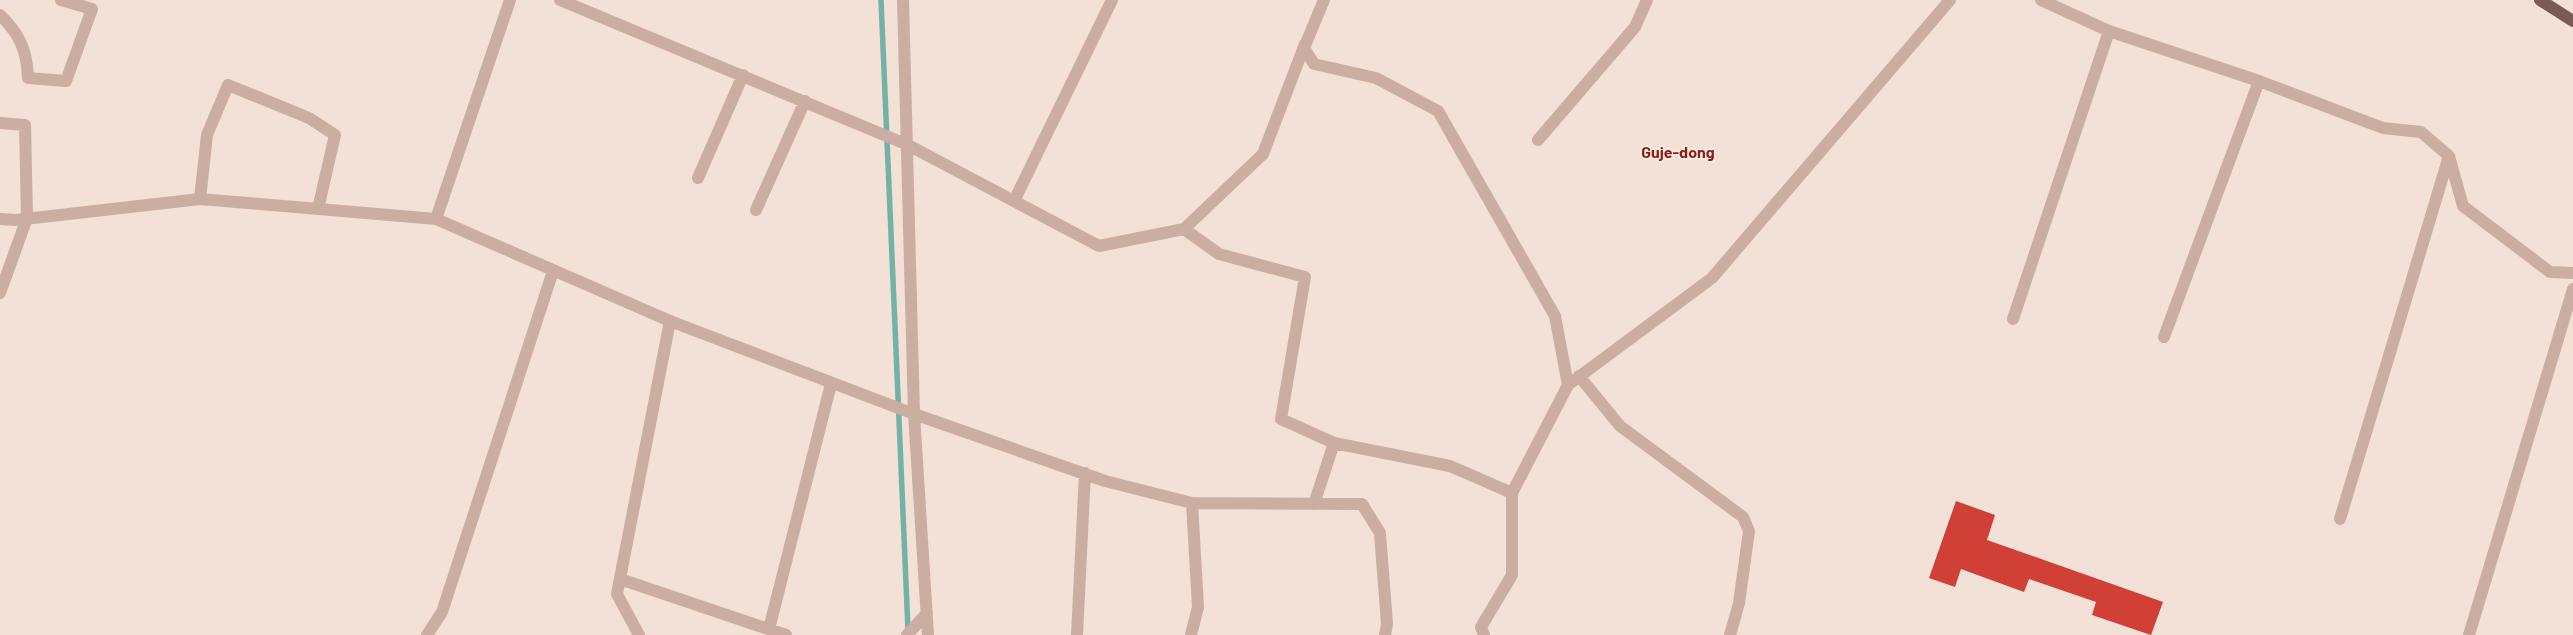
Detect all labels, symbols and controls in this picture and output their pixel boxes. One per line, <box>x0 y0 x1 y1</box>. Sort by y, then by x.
district label: Guje-dong <box>1641 142 1715 161</box>

